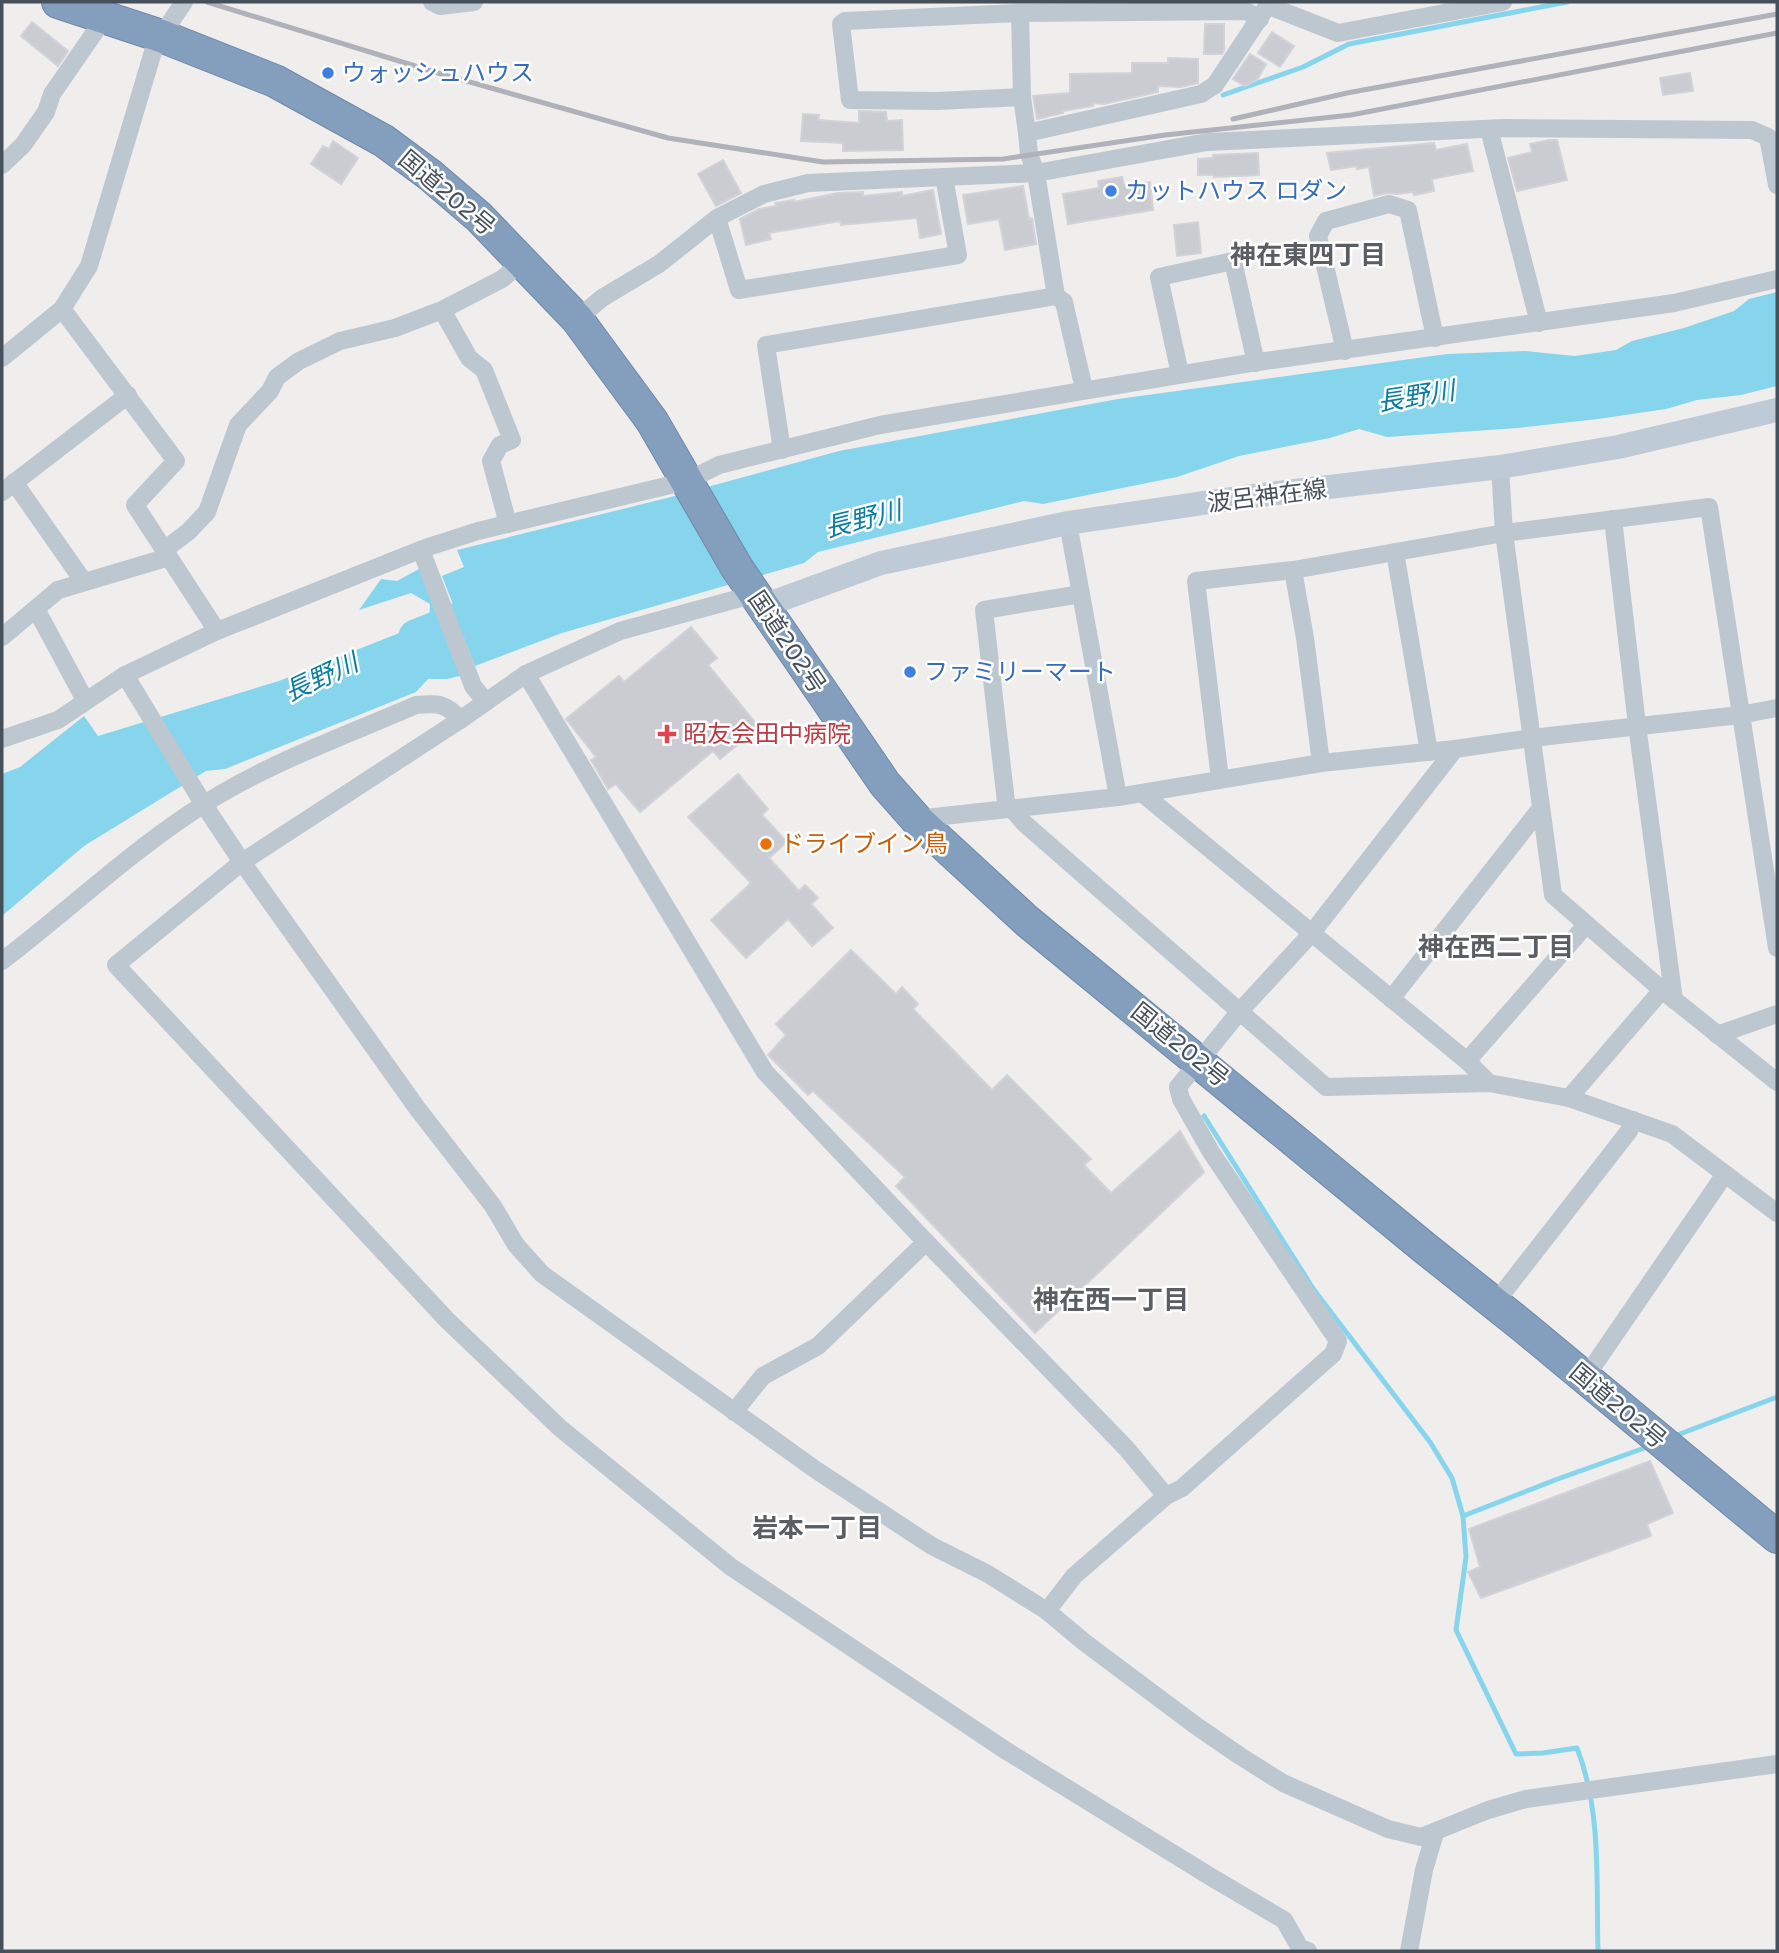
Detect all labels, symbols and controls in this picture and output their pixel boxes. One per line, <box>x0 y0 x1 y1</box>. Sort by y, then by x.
place label: ウォッシュハウス <box>342 59 534 88</box>
marker: ウォッシュハウス <box>320 65 336 81</box>
street label: 国道202号 <box>392 145 501 242</box>
place label: カットハウス ロダン <box>1125 177 1347 206</box>
marker: カットハウス ロダン <box>1103 183 1119 199</box>
district label: 神在東四丁目 <box>1230 240 1386 271</box>
water label: 長野川 <box>1375 375 1460 418</box>
street label: 波呂神在線 <box>1206 475 1328 518</box>
water label: 長野川 <box>822 494 908 544</box>
street label: 国道202号 <box>742 586 831 699</box>
water label: 長野川 <box>279 646 366 708</box>
place label: ファミリーマート <box>924 658 1116 687</box>
marker: ファミリーマート <box>902 664 918 680</box>
place label: 昭友会田中病院 <box>683 720 851 749</box>
marker: 昭友会田中病院 <box>657 724 677 744</box>
place label: ドライブイン鳥 <box>780 830 948 859</box>
marker: ドライブイン鳥 <box>758 836 774 852</box>
district label: 神在西二丁目 <box>1418 932 1574 963</box>
street label: 国道202号 <box>1125 997 1234 1094</box>
district label: 神在西一丁目 <box>1033 1285 1189 1316</box>
street label: 国道202号 <box>1563 1358 1672 1455</box>
district label: 岩本一丁目 <box>752 1513 882 1544</box>

